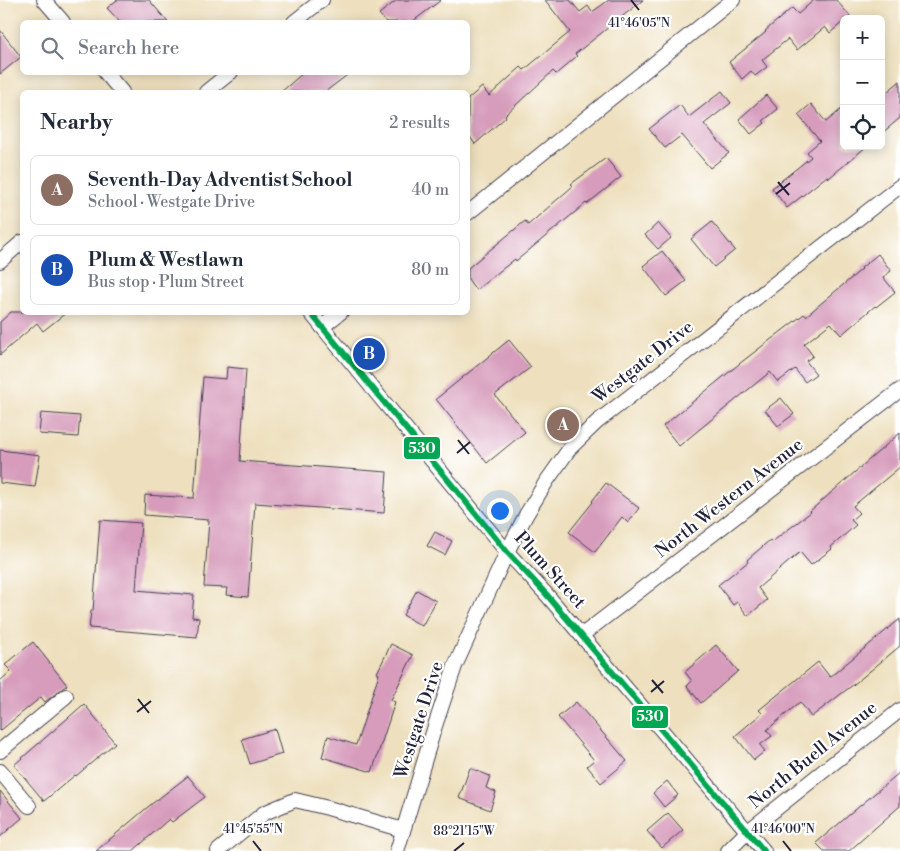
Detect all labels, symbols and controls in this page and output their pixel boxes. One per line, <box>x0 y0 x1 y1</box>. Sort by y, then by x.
map controls <box>840 15 885 150</box>
button: + <box>840 15 885 60</box>
text: 41°46'05"N <box>608 16 670 31</box>
search box <box>20 20 470 75</box>
icon: search <box>38 34 66 62</box>
text: Search here <box>78 36 179 60</box>
button: − <box>840 60 885 105</box>
button: locate <box>840 105 885 150</box>
text: Nearby <box>40 110 113 136</box>
text: 2 results <box>389 113 450 133</box>
text: Seventh-Day Adventist School <box>88 168 353 192</box>
text: A <box>51 180 63 200</box>
text: 40 m <box>412 180 449 200</box>
text: School · Westgate Drive <box>88 192 255 212</box>
text: Plum & Westlawn <box>88 248 243 272</box>
text: B <box>51 260 63 280</box>
text: 80 m <box>411 260 449 280</box>
text: Bus stop · Plum Street <box>88 272 244 292</box>
street label: Westgate Drive <box>587 315 698 409</box>
pin: B <box>353 335 385 373</box>
pin: A <box>547 406 579 444</box>
street label: North Western Avenue <box>650 433 808 563</box>
line badge: 530 <box>403 436 441 460</box>
text: 530 <box>408 440 436 458</box>
your location <box>487 498 513 524</box>
street label: Plum Street <box>509 527 591 614</box>
street label: Westgate Drive <box>389 658 449 782</box>
street label: North Buell Avenue <box>744 696 882 814</box>
line badge: 530 <box>631 705 669 729</box>
text: 530 <box>636 708 664 726</box>
text: 41°45'55"N <box>223 822 283 837</box>
text: 41°46'00"N <box>751 822 815 837</box>
text: 88°21'15"W <box>433 824 496 839</box>

